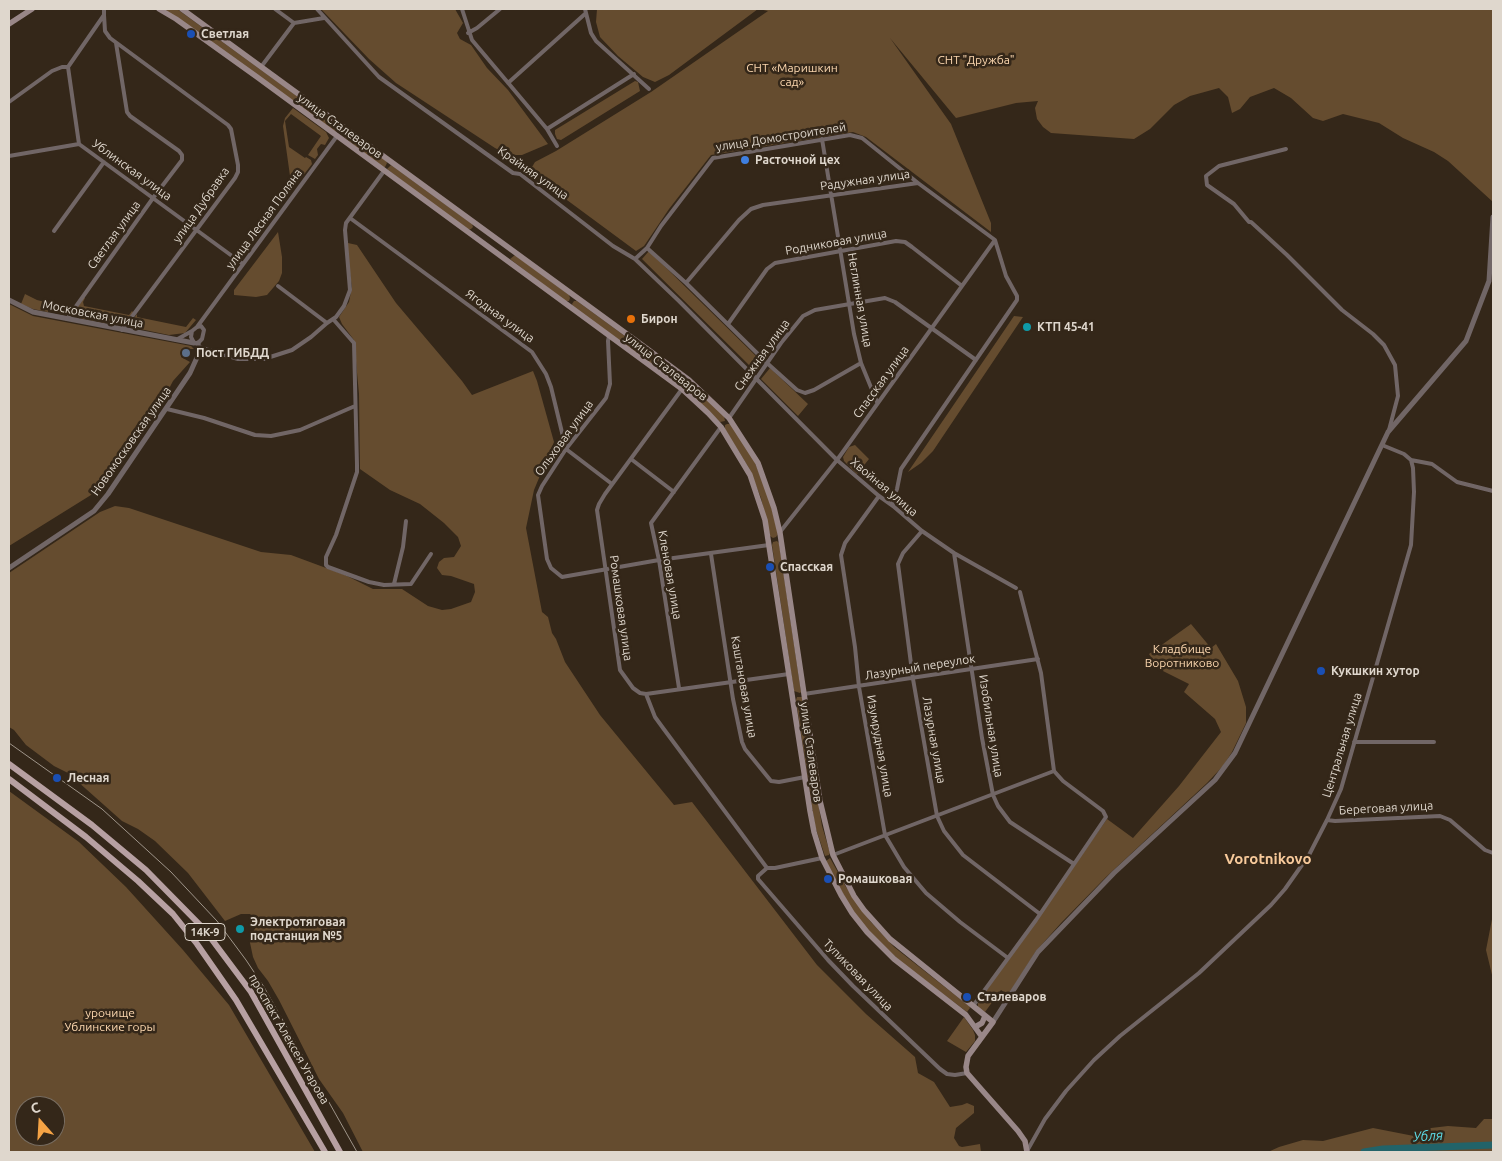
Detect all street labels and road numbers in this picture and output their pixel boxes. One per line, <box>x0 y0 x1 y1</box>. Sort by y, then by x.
street label: улица Сталеваров <box>295 90 385 162</box>
street label: улица Домостроителей <box>715 120 847 154</box>
street label: Ублинская улица <box>89 136 175 204</box>
street label: Крайняя улица <box>495 143 571 203</box>
street label: улица Дубравка <box>170 164 232 246</box>
street label: улица Лесная Поляна <box>223 166 305 272</box>
street label: Радужная улица <box>819 167 911 193</box>
street label: Светлая улица <box>84 198 144 272</box>
street label: Родниковая улица <box>784 226 888 258</box>
street label: Неглинная улица <box>845 252 875 348</box>
street label: Ягодная улица <box>463 286 537 346</box>
street label: Московская улица <box>41 297 145 331</box>
street label: Снежная улица <box>731 316 793 394</box>
street label: улица Сталеваров <box>622 330 710 404</box>
street label: Спасская улица <box>850 343 912 421</box>
street label: Новомосковская улица <box>88 384 174 498</box>
street label: Ольховая улица <box>532 397 596 479</box>
street label: Хвойная улица <box>847 455 921 519</box>
street label: Кленовая улица <box>655 529 685 621</box>
street label: Ромашковая улица <box>606 554 636 662</box>
street label: Каштановая улица <box>728 635 760 739</box>
street label: Лазурный переулок <box>864 651 976 683</box>
street label: Изобильная улица <box>976 674 1006 778</box>
street label: Центральная улица <box>1319 691 1365 799</box>
street label: Изумрудная улица <box>864 694 896 798</box>
street label: Лазурная улица <box>919 695 949 785</box>
street label: улица Сталеваров <box>797 701 825 803</box>
street label: Береговая улица <box>1339 798 1433 818</box>
road number: 14К-9 <box>185 924 225 940</box>
street label: Тупиковая улица <box>820 936 896 1014</box>
street label: проспект Алексея Угарова <box>246 971 332 1107</box>

